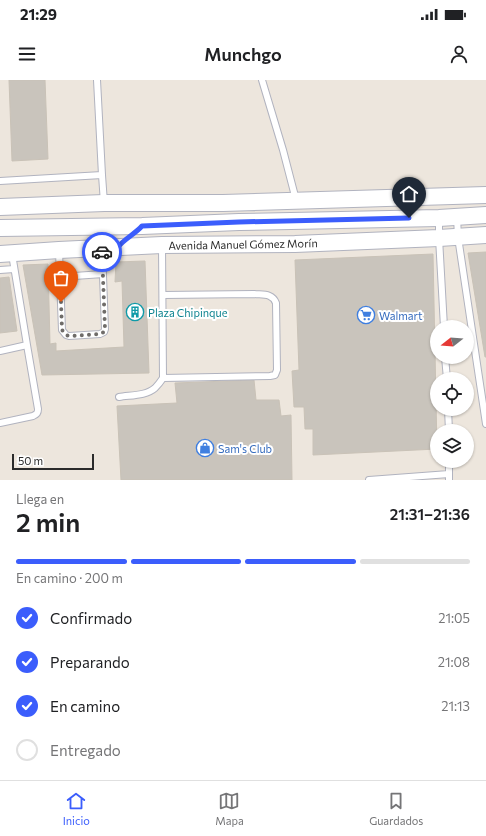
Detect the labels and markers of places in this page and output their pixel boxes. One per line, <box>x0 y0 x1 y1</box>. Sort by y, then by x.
pin <box>392 177 426 218</box>
pin <box>44 261 78 302</box>
building icon: Plaza Chipinque <box>125 302 145 322</box>
supermarket icon: Walmart <box>356 305 376 325</box>
place label: Plaza Chipinque <box>148 306 228 319</box>
place label: Walmart <box>379 309 423 322</box>
shop icon: Sam's Club <box>195 438 215 458</box>
place label: Sam's Club <box>218 442 272 455</box>

